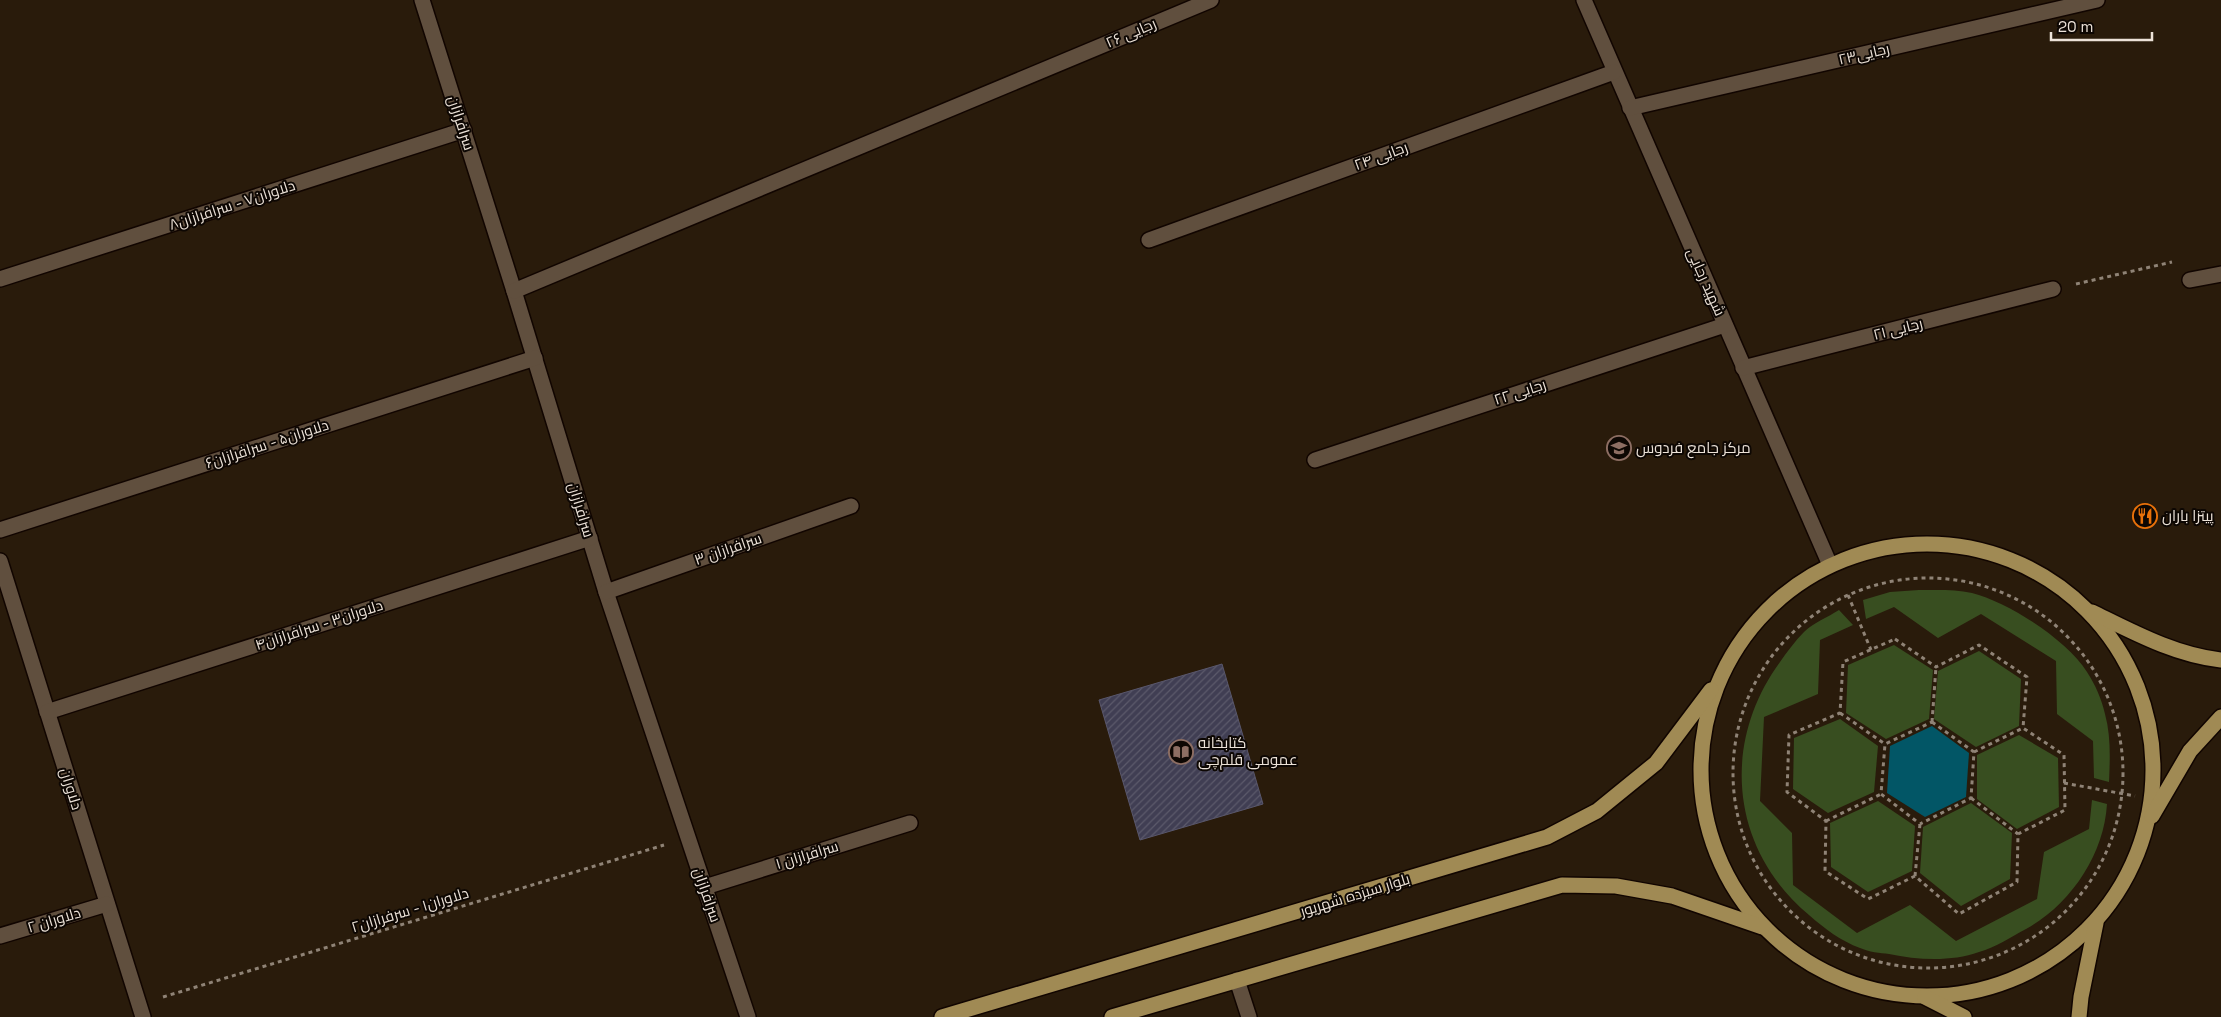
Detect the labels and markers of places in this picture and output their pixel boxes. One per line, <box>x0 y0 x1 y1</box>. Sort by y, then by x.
school or university icon: مرکز جامع فردوس <box>1606 435 1632 461</box>
place label: مرکز جامع فردوس <box>1636 438 1751 459</box>
restaurant icon: پیتزا باران <box>2132 503 2158 529</box>
place label: پیتزا باران <box>2162 506 2214 526</box>
place label: کتابخانه عمومی قلم‌چی <box>1198 733 1298 770</box>
library icon: کتابخانه عمومی قلم‌چی <box>1168 739 1194 765</box>

